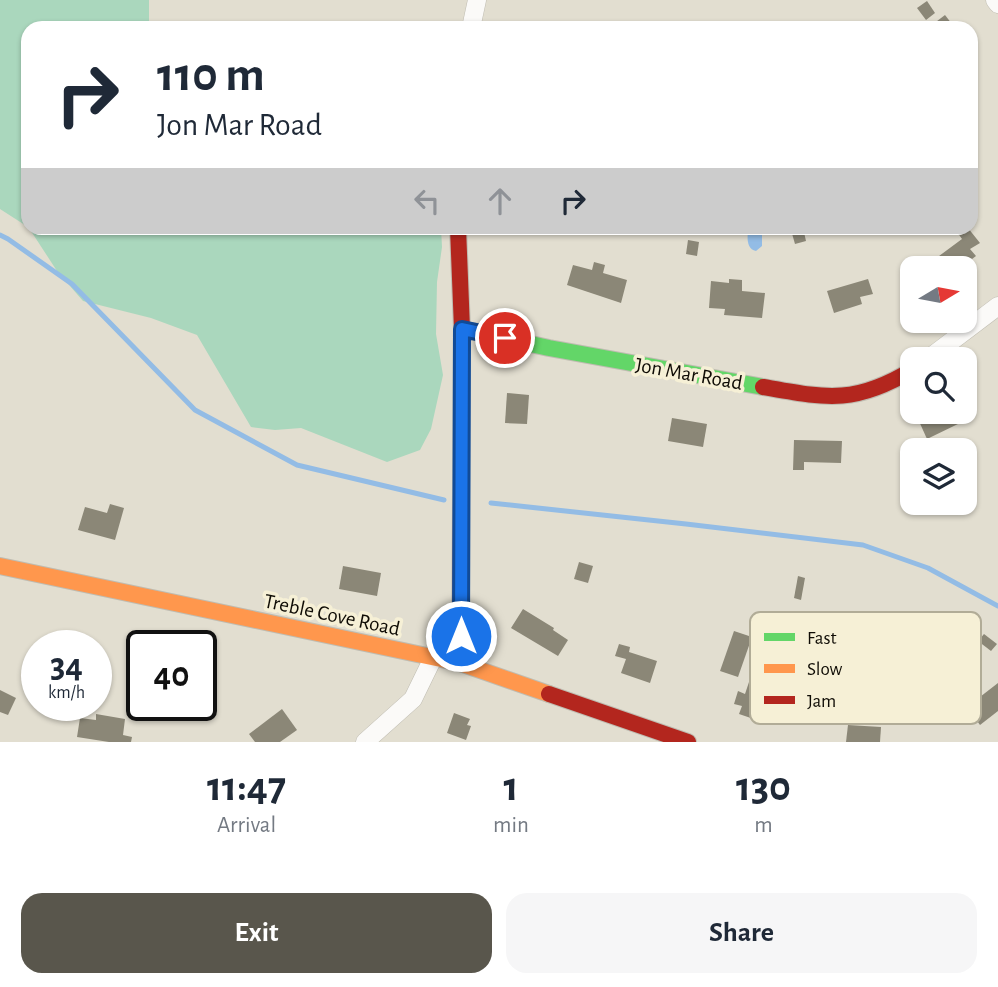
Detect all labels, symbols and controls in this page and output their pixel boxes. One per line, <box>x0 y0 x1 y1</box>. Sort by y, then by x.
icon: right <box>42 49 133 140</box>
text: 110 m <box>157 51 265 100</box>
text: Jon Mar Road <box>157 109 322 141</box>
icon: left <box>408 182 446 220</box>
icon: ahead <box>481 182 519 220</box>
icon: right <box>554 182 592 220</box>
north arrow <box>900 256 976 332</box>
map controls <box>900 256 977 515</box>
pin <box>475 308 535 368</box>
icon: arrive <box>486 319 524 357</box>
button: search <box>900 347 977 424</box>
street label: Jon Mar Road <box>634 354 744 394</box>
button: layers <box>900 438 977 515</box>
street label: Treble Cove Road <box>262 590 402 640</box>
position arrow <box>424 599 498 673</box>
legend <box>750 612 981 724</box>
text: Fast <box>807 629 837 648</box>
speed limit sign: 40 <box>126 630 217 721</box>
text: 34 <box>50 649 83 684</box>
text: Slow <box>807 660 843 679</box>
text: km/h <box>48 684 85 702</box>
text: Jam <box>807 692 836 711</box>
text: 11:47 <box>207 766 286 808</box>
text: 1 <box>503 766 519 808</box>
text: 130 <box>736 766 791 808</box>
text: Arrival <box>217 814 276 837</box>
text: min <box>493 814 529 837</box>
text: m <box>754 814 773 837</box>
button: Exit <box>21 893 492 973</box>
button: Share <box>506 893 977 973</box>

